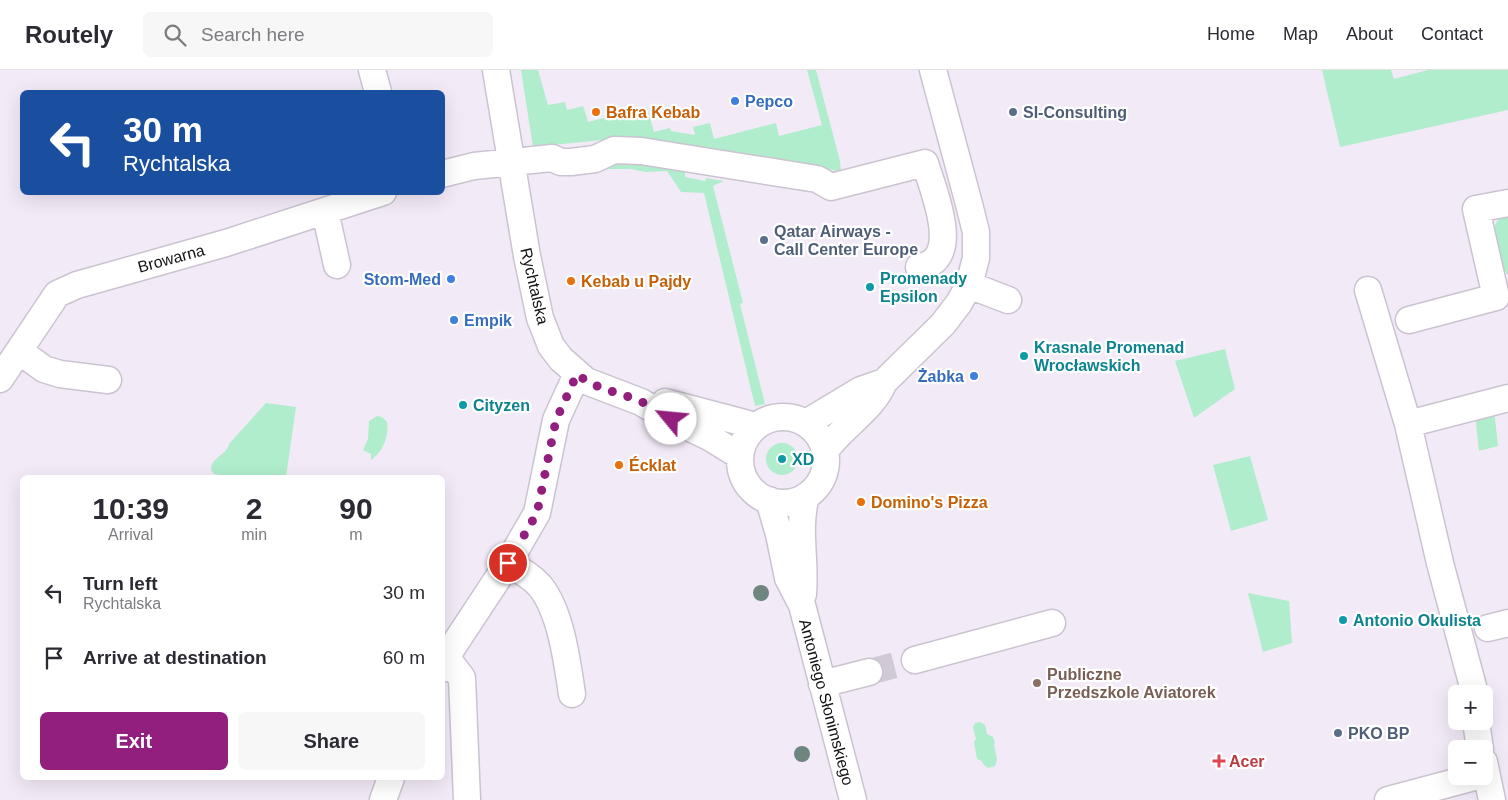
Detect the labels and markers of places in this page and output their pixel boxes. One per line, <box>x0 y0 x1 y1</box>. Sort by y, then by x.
place label: Pepco <box>745 93 793 110</box>
marker: Pepco <box>729 95 741 107</box>
place label: Bafra Kebab <box>606 104 700 121</box>
place label: SI-Consulting <box>1023 104 1127 121</box>
marker: Bafra Kebab <box>590 106 602 118</box>
marker: SI-Consulting <box>1007 106 1019 118</box>
place label: Qatar Airways - Call Center Europe <box>774 223 918 258</box>
marker: Qatar Airways - Call Center Europe <box>758 234 770 246</box>
place label: Promenady Epsilon <box>880 270 967 305</box>
place label: Stom-Med <box>364 271 441 288</box>
marker: Stom-Med <box>445 273 457 285</box>
place label: Kebab u Pajdy <box>581 273 691 290</box>
marker: Kebab u Pajdy <box>565 275 577 287</box>
marker: Promenady Epsilon <box>864 281 876 293</box>
place label: Empik <box>464 312 512 329</box>
marker: Empik <box>448 314 460 326</box>
place label: Krasnale Promenad Wrocławskich <box>1034 339 1184 374</box>
marker: Krasnale Promenad Wrocławskich <box>1018 350 1030 362</box>
place label: Żabka <box>918 368 964 385</box>
marker: Żabka <box>968 370 980 382</box>
place label: Cityzen <box>473 397 530 414</box>
marker: Cityzen <box>457 399 469 411</box>
place label: XD <box>792 451 814 468</box>
marker: XD <box>776 453 788 465</box>
place label: Écklat <box>629 456 677 474</box>
marker: Écklat <box>613 459 625 471</box>
place label: Domino's Pizza <box>871 494 988 511</box>
marker: Domino's Pizza <box>855 496 867 508</box>
pin <box>487 542 529 584</box>
place label: Antonio Okulista <box>1353 612 1481 629</box>
marker: Antonio Okulista <box>1337 614 1349 626</box>
place label: Publiczne Przedszkole Aviatorek <box>1047 666 1216 701</box>
marker: Publiczne Przedszkole Aviatorek <box>1031 677 1043 689</box>
place label: PKO BP <box>1348 725 1410 742</box>
marker: PKO BP <box>1332 727 1344 739</box>
place label: Acer <box>1229 753 1265 770</box>
marker: Acer <box>1213 755 1225 767</box>

